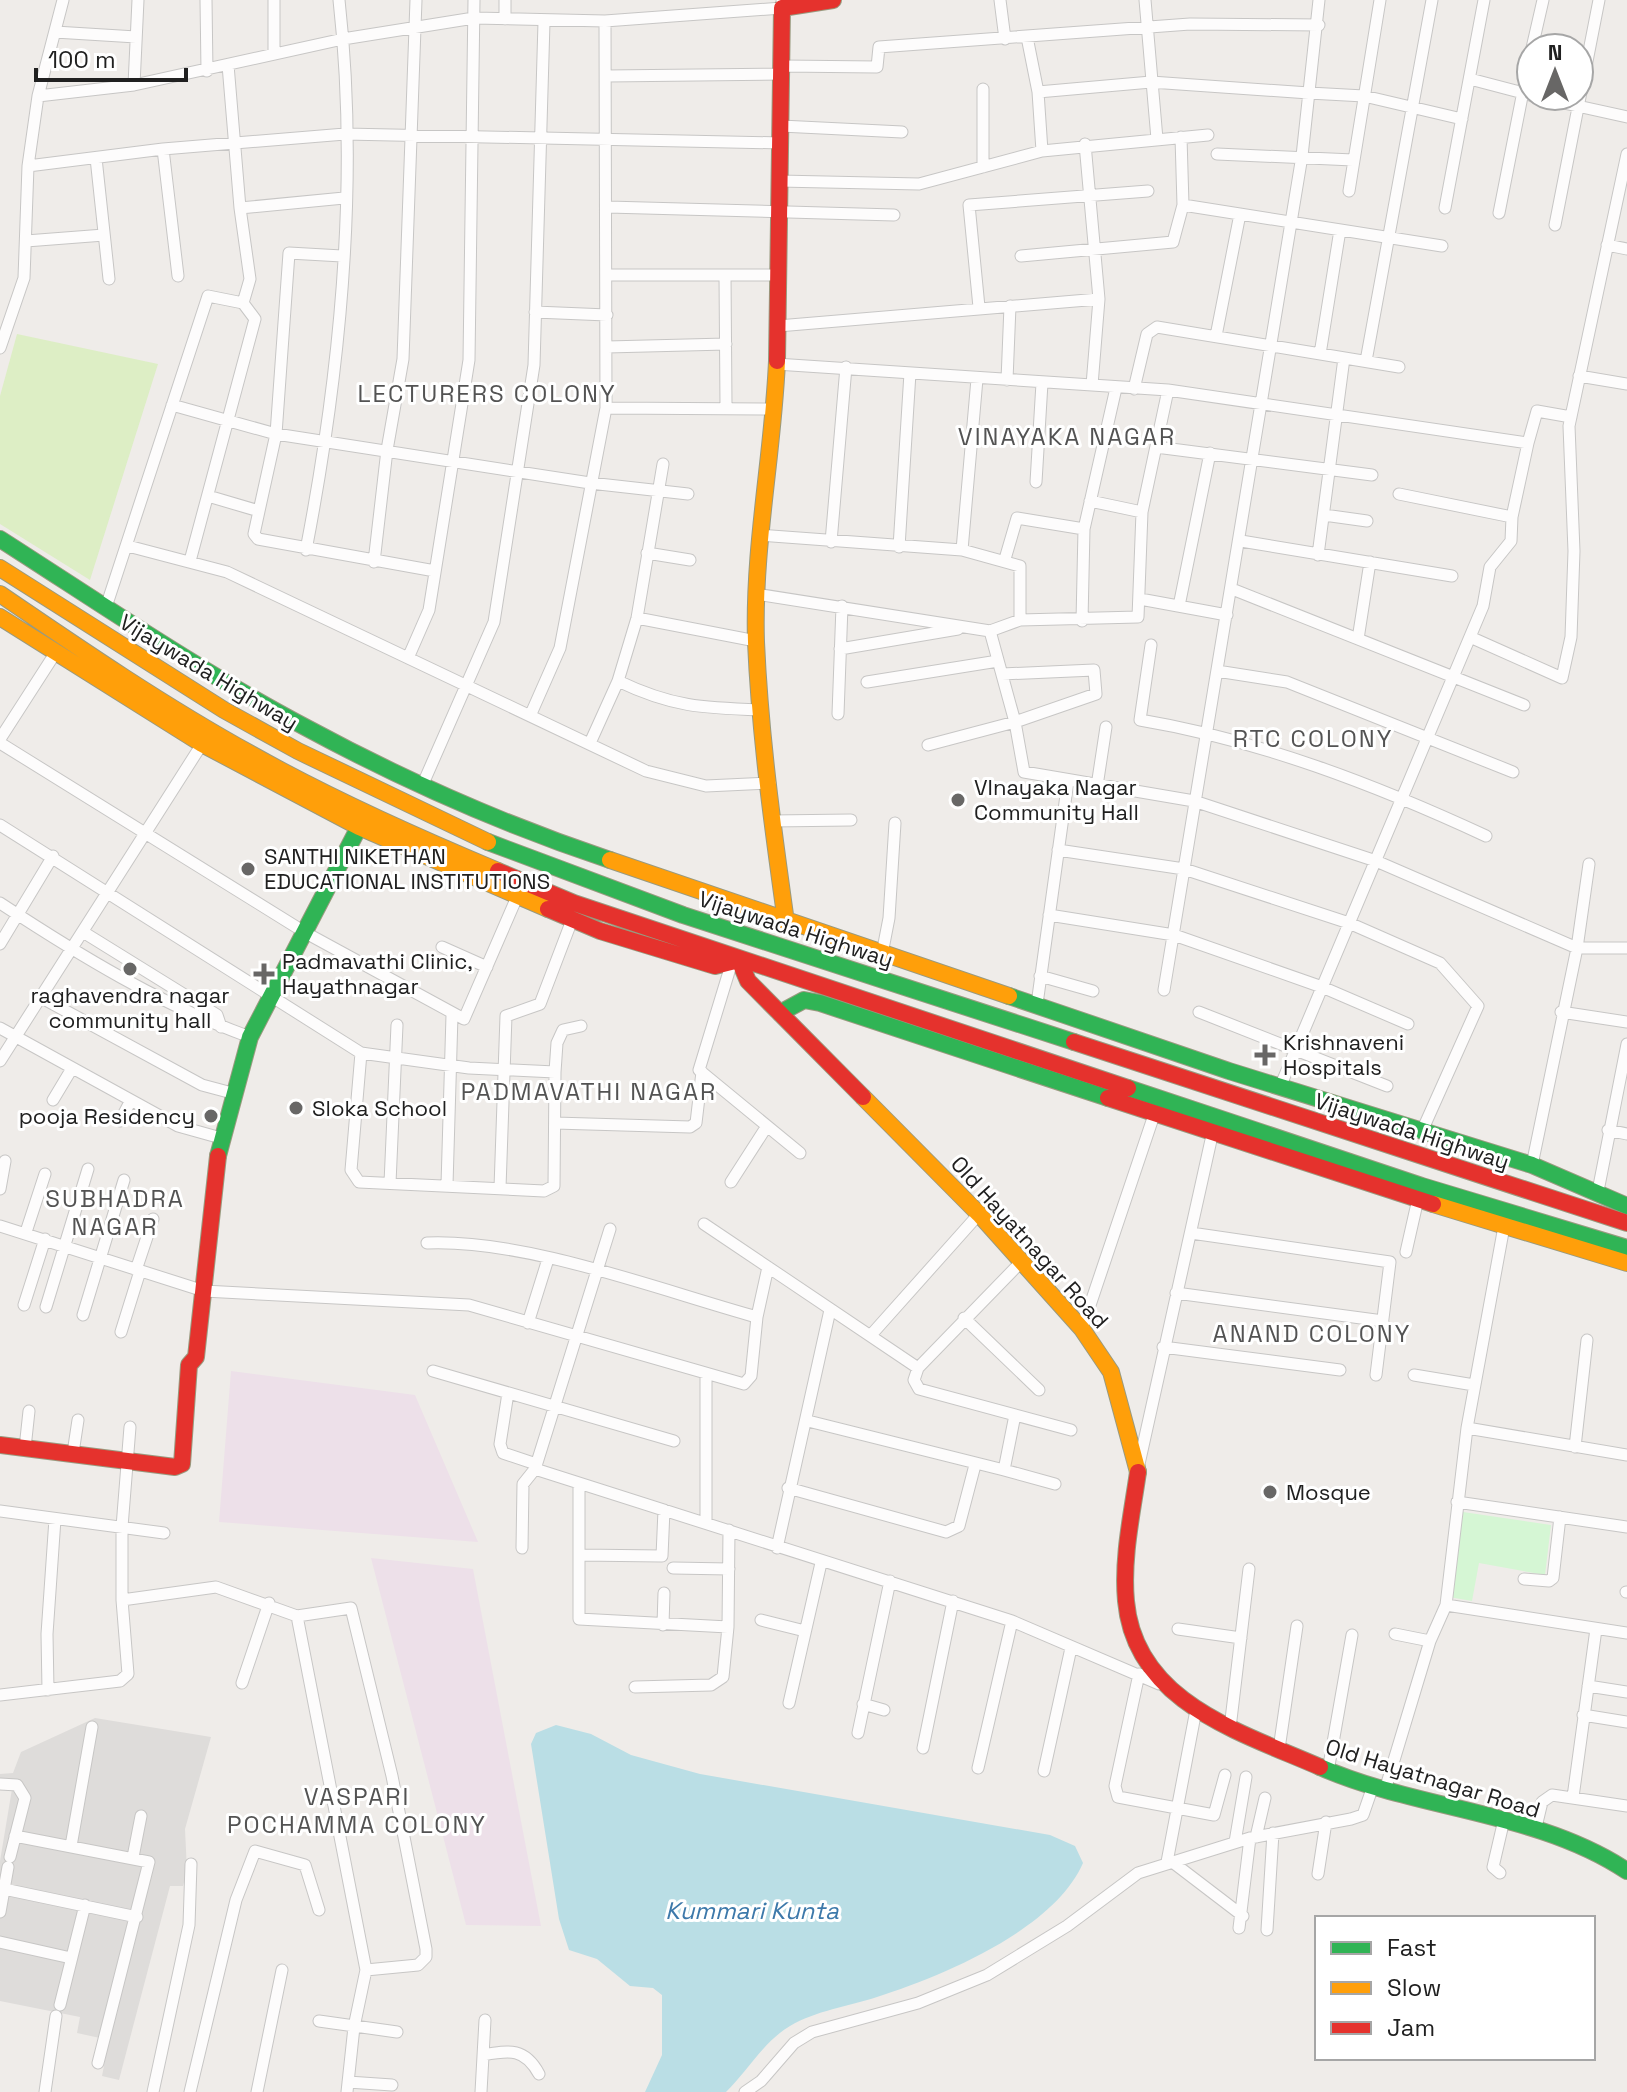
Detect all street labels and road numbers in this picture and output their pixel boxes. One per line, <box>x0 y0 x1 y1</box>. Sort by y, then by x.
street label: Vijaywada Highway <box>115 608 303 736</box>
street label: Vijaywada Highway <box>695 884 897 974</box>
street label: Vijaywada Highway <box>1311 1086 1513 1176</box>
street label: Old Hayatnagar Road <box>945 1150 1115 1334</box>
street label: Old Hayatnagar Road <box>1322 1732 1544 1824</box>

